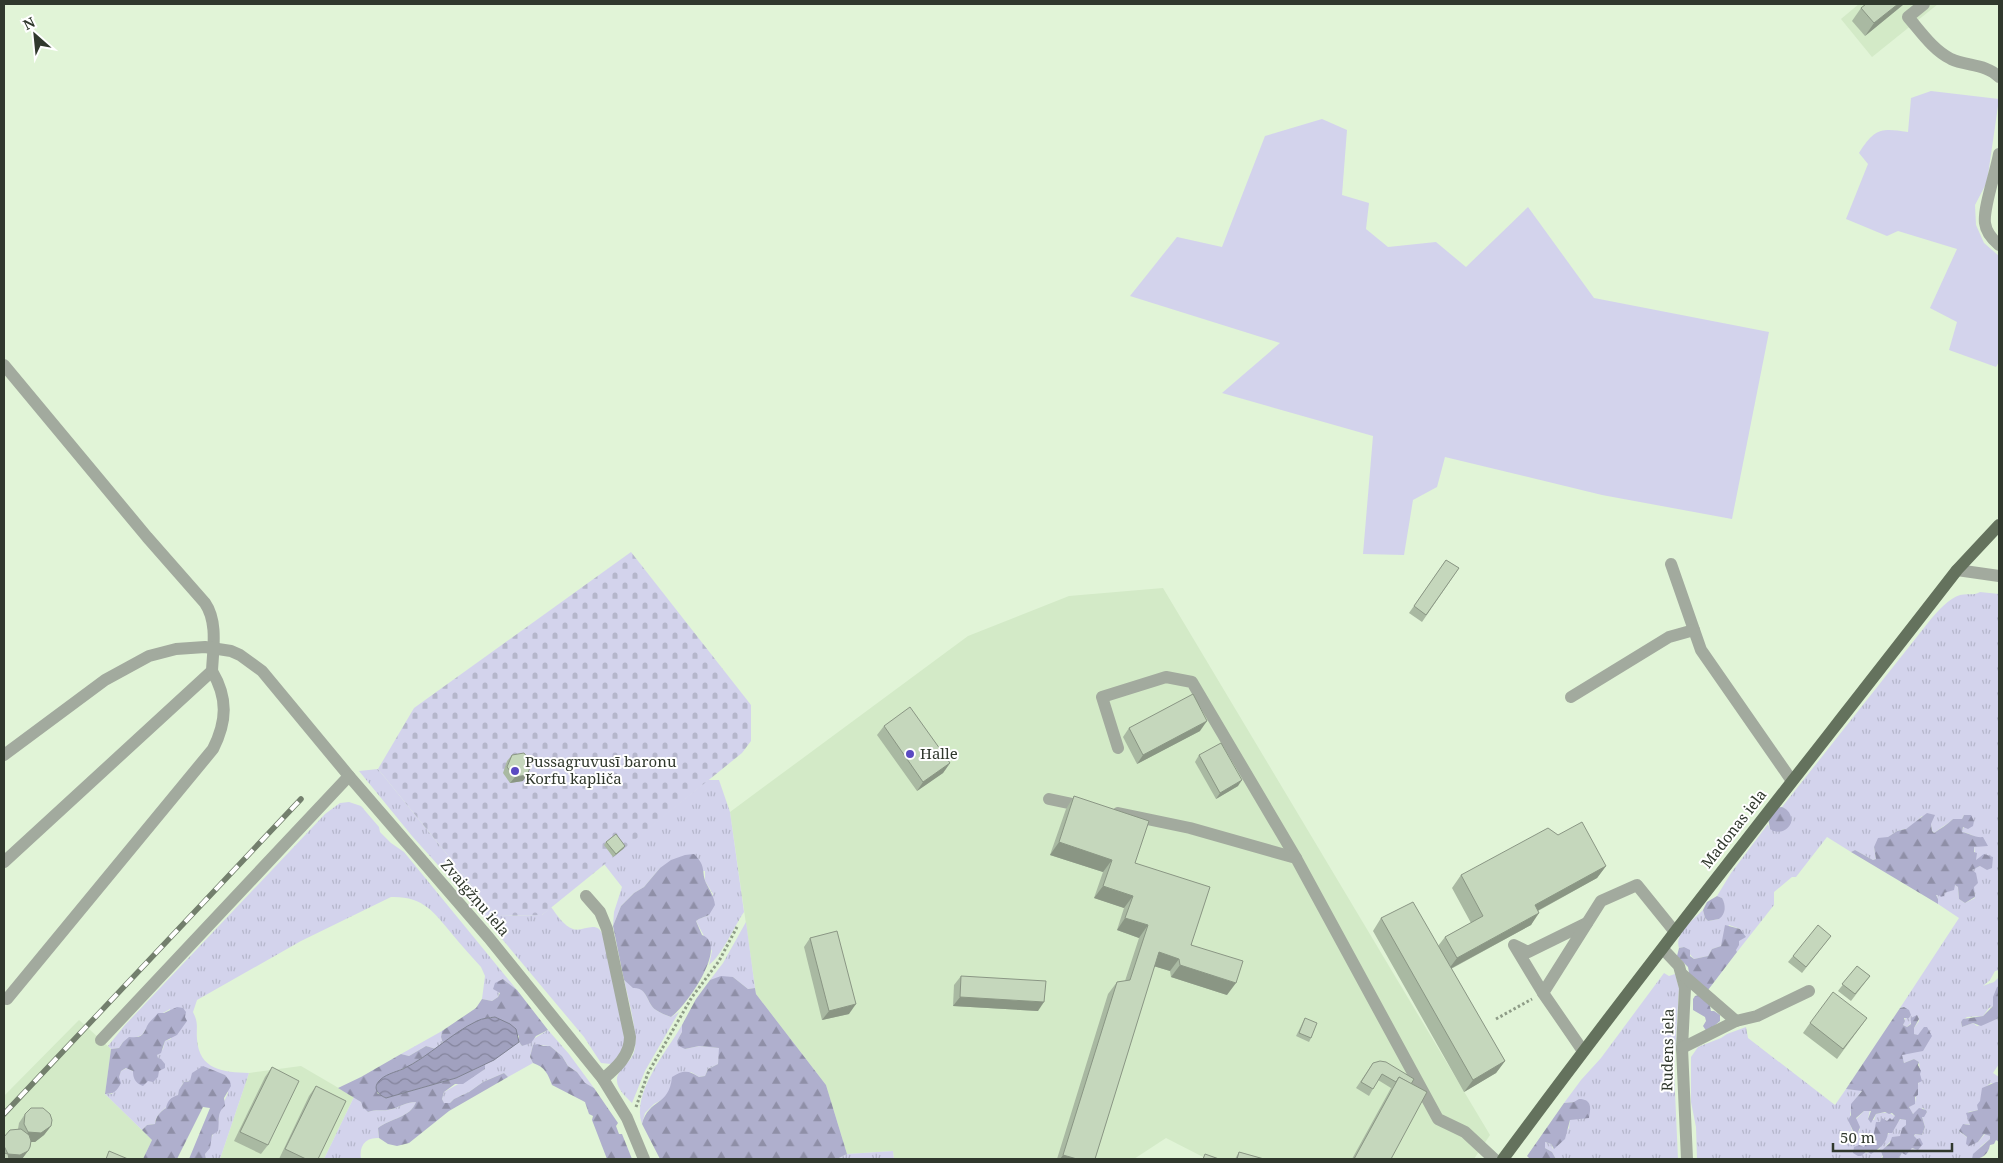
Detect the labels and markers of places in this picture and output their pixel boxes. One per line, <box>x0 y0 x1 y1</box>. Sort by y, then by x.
place label: Halle <box>920 743 958 763</box>
marker: Halle <box>904 748 916 760</box>
place label: Pussagruvusī baronu Korfu kapliča <box>525 751 677 788</box>
marker: Pussagruvusī baronu Korfu kapliča <box>509 765 521 777</box>

